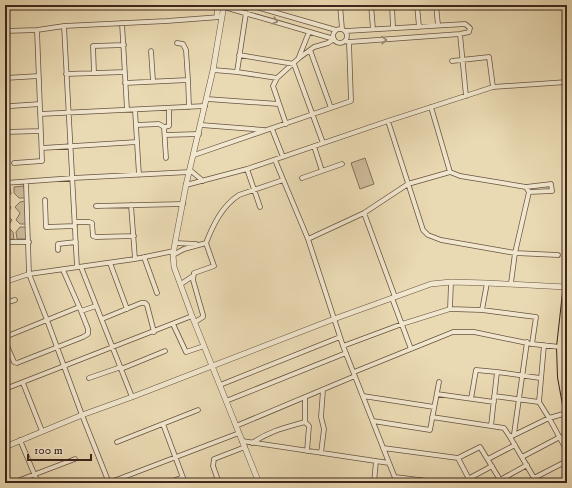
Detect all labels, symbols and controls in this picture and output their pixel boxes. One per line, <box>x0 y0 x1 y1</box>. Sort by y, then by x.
one-way arrow <box>271 16 278 25</box>
one-way arrow <box>381 35 387 44</box>
scale bar <box>28 436 91 462</box>
text: 100 m <box>34 443 63 458</box>

